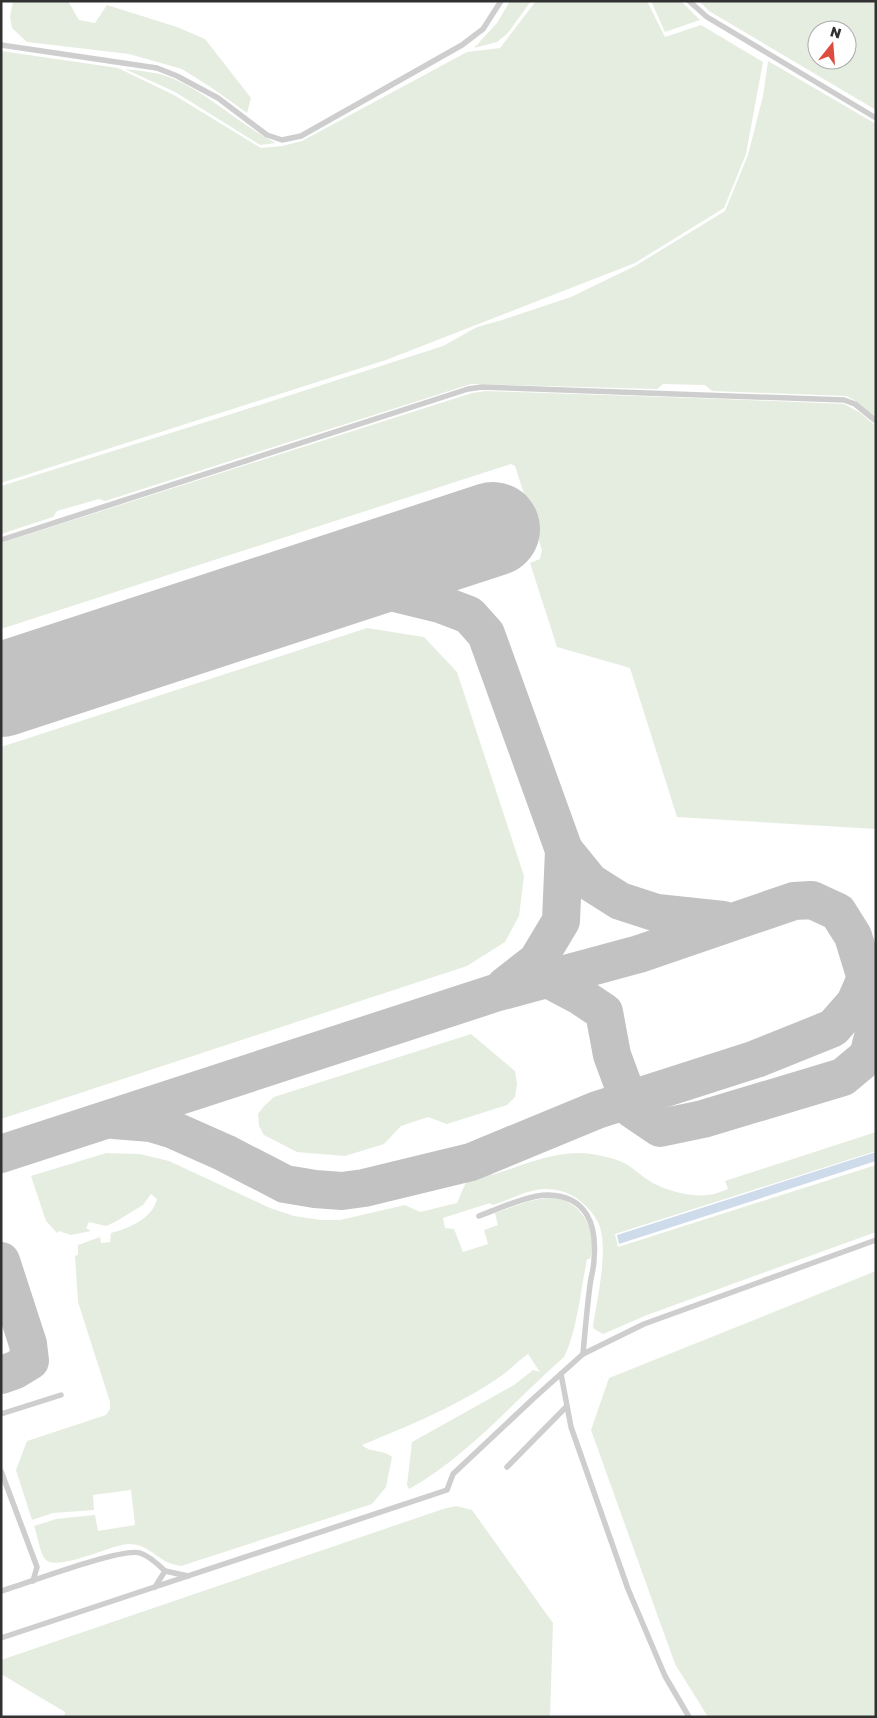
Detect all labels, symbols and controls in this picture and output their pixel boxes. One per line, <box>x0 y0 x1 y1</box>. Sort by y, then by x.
north arrow <box>807 20 857 70</box>
text: N <box>828 22 844 42</box>

